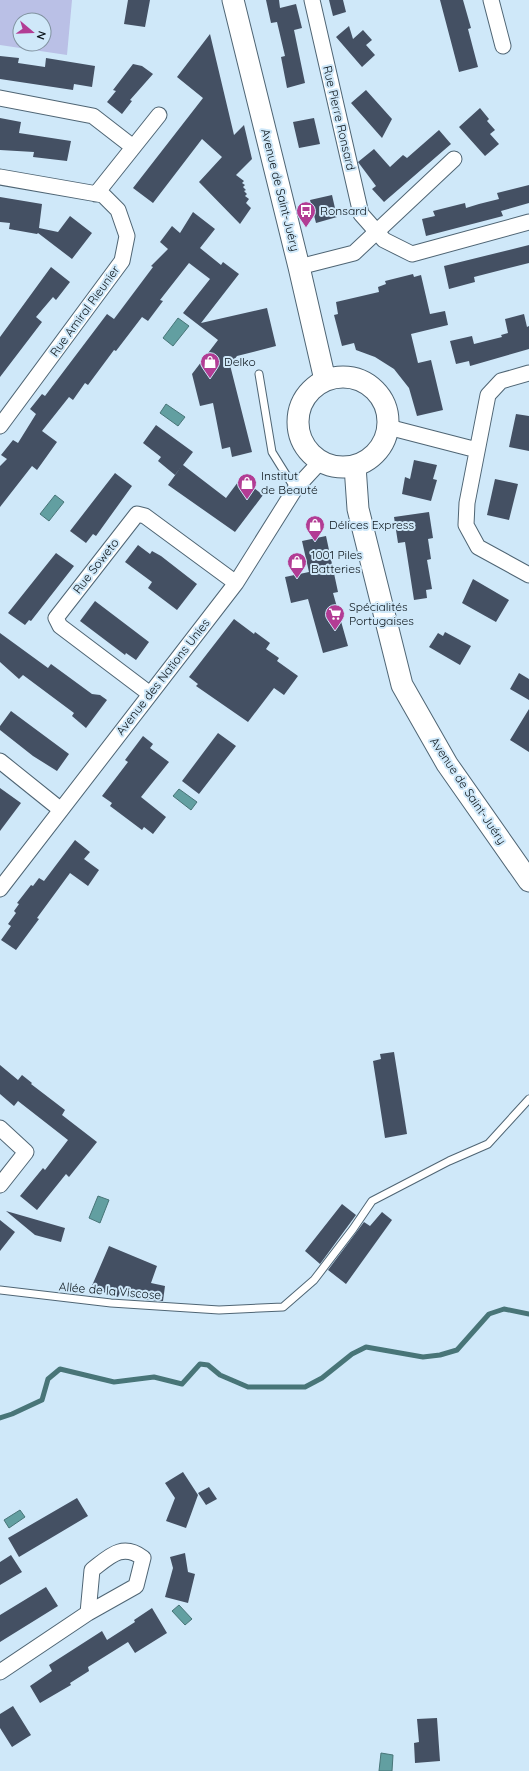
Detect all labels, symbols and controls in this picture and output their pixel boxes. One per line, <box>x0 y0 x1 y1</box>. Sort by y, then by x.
north arrow <box>12 12 52 52</box>
text: N <box>34 29 49 41</box>
street label: Rue Pierre Ronsard <box>320 64 359 172</box>
street label: Avenue de Saint-Juéry <box>258 127 303 253</box>
bus stop icon: Ronsard <box>295 200 317 228</box>
place label: Ronsard <box>320 203 367 218</box>
street label: Rue Amiral Rieunier <box>46 262 123 359</box>
shop icon: Delko <box>199 351 221 379</box>
place label: Delko <box>224 354 256 369</box>
place label: Institut de Beauté <box>261 468 318 497</box>
shop icon: Institut de Beauté <box>236 472 258 500</box>
shop icon: Délices Express <box>304 514 326 542</box>
place label: Délices Express <box>329 517 414 532</box>
street label: Rue Soweto <box>69 535 122 596</box>
place label: 1001 Piles Batteries <box>311 547 363 576</box>
shop icon: 1001 Piles Batteries <box>286 551 308 579</box>
place label: Spécialités Portugaises <box>349 599 414 628</box>
supermarket icon: Spécialités Portugaises <box>324 603 346 631</box>
street label: Avenue des Nations Unies <box>113 615 213 738</box>
street label: Avenue de Saint-Juéry <box>427 734 510 847</box>
street label: Allée de la Viscose <box>58 1279 162 1302</box>

